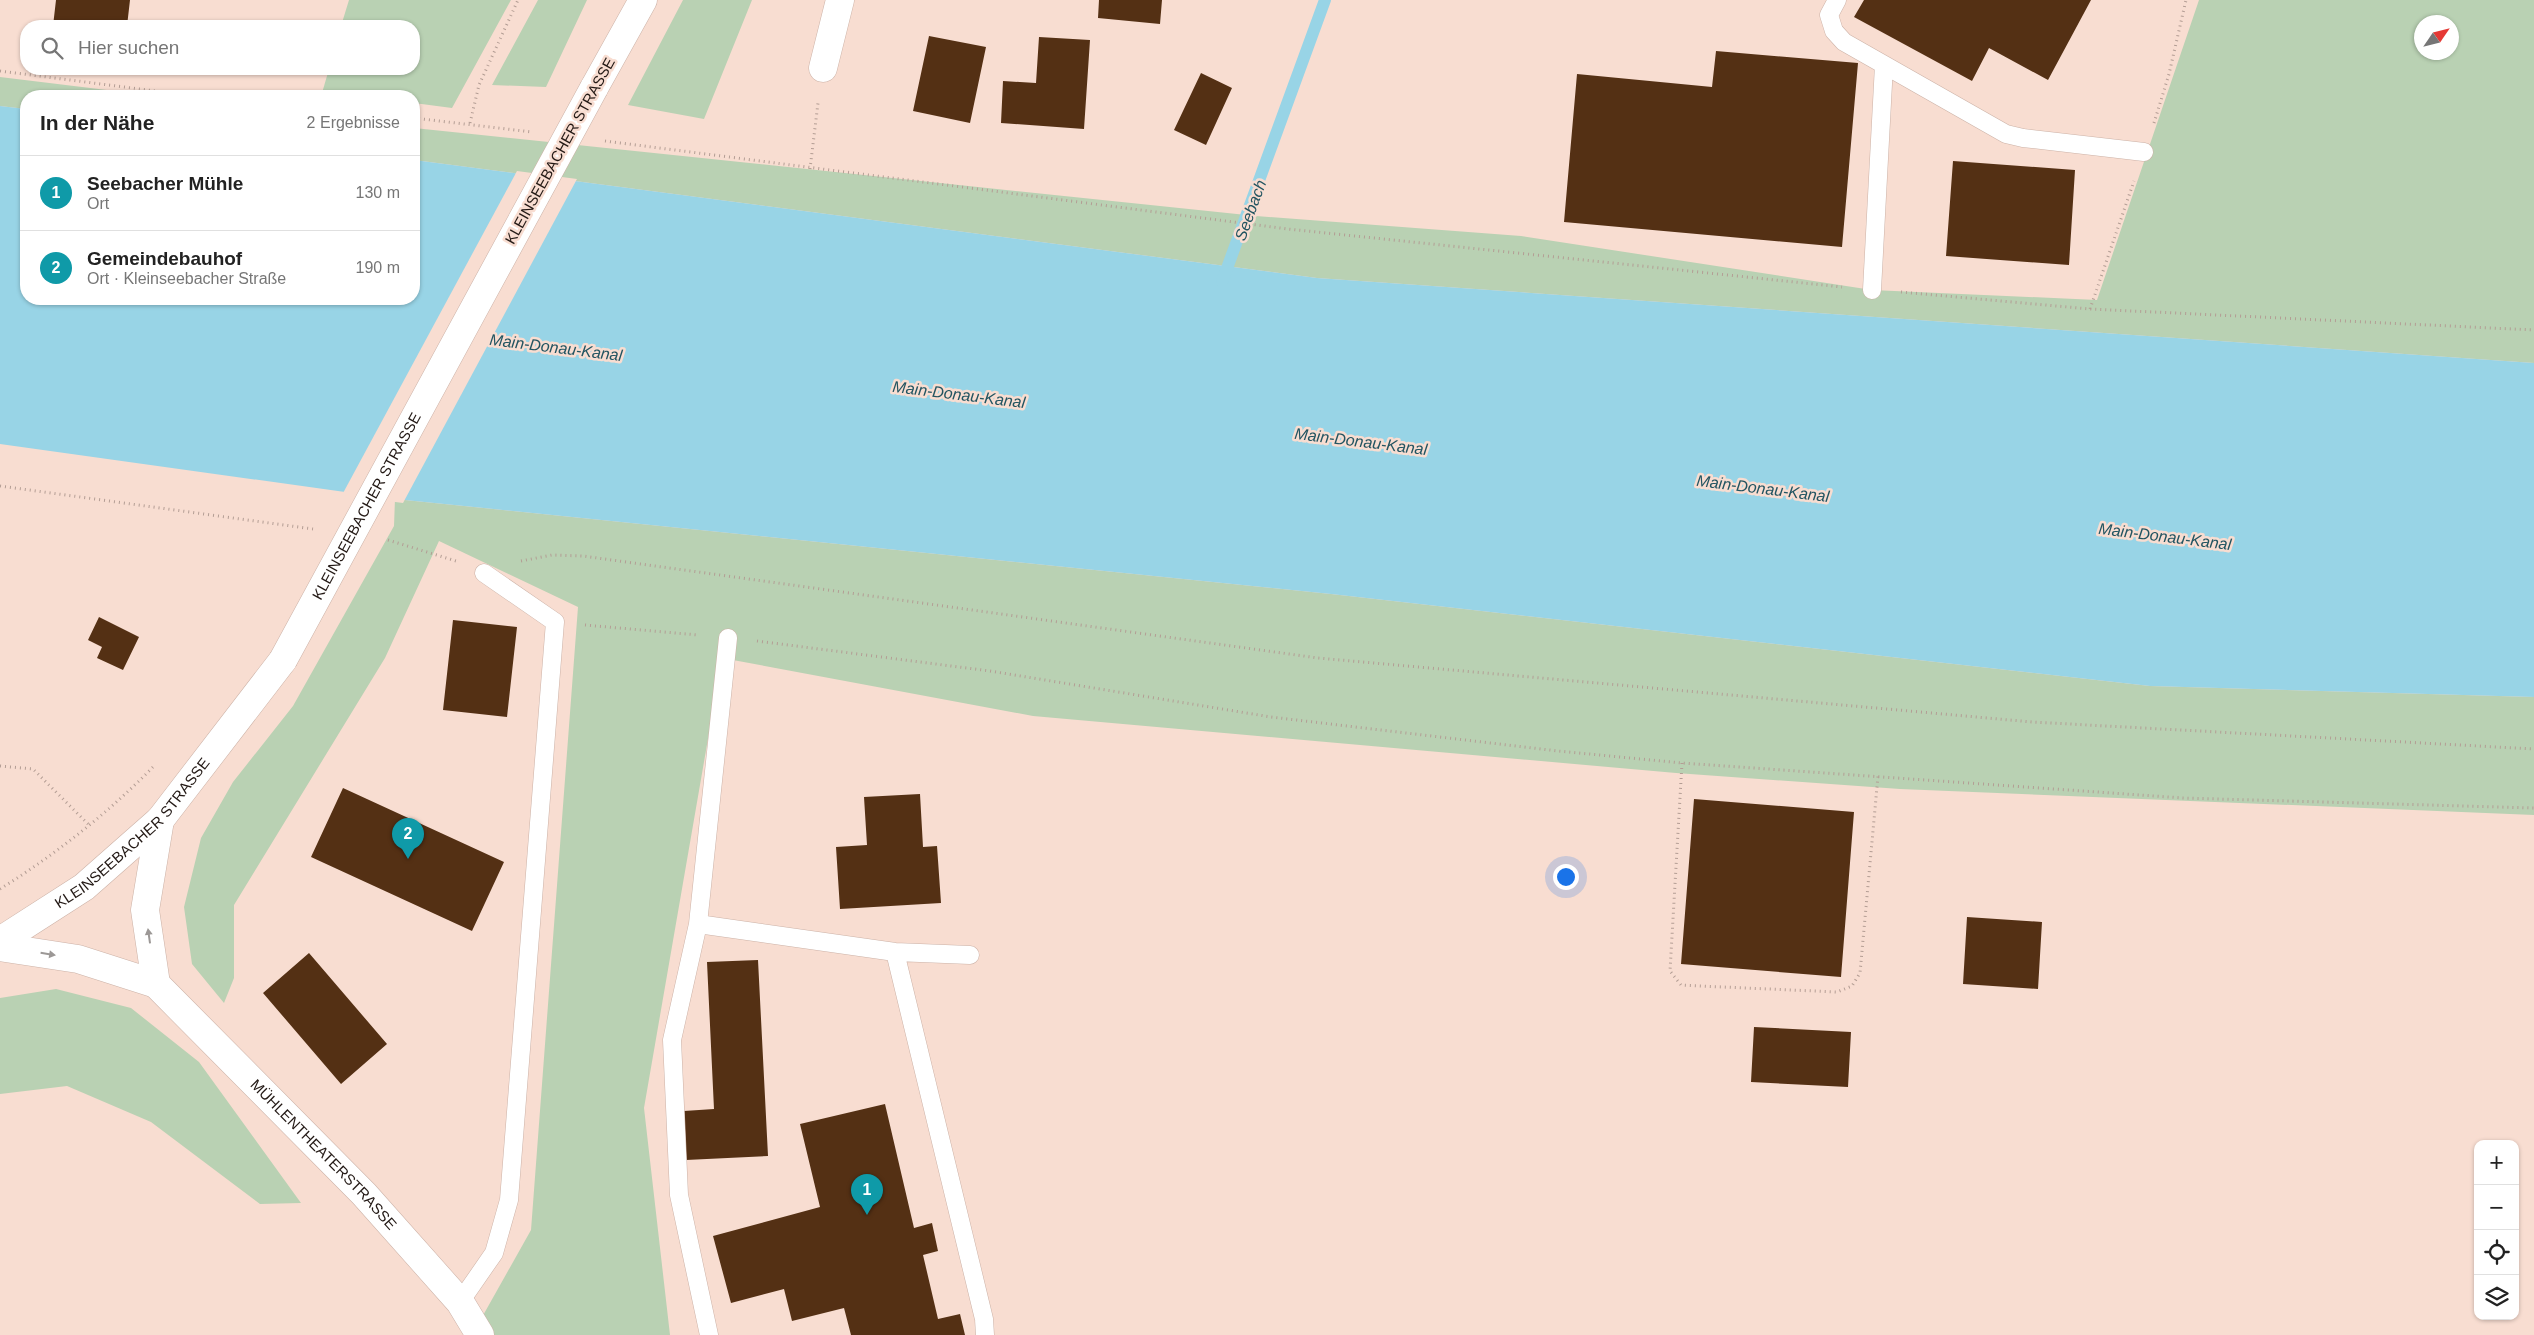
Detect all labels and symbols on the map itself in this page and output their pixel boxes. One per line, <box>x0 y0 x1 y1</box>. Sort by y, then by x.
north arrow <box>2414 15 2459 60</box>
street label: KLEINSEEBACHER STRASSE <box>501 55 618 247</box>
water label: Seebach <box>1232 177 1269 243</box>
water label: Main-Donau-Kanal <box>489 331 624 364</box>
water label: Main-Donau-Kanal <box>892 378 1027 411</box>
street label: KLEINSEEBACHER STRASSE <box>308 410 424 602</box>
water label: Main-Donau-Kanal <box>1294 425 1429 458</box>
water label: Main-Donau-Kanal <box>1696 472 1831 505</box>
water label: Main-Donau-Kanal <box>2098 520 2233 553</box>
street label: KLEINSEEBACHER STRASSE <box>51 754 213 912</box>
pin: 2 <box>392 818 424 859</box>
your location <box>1553 864 1579 890</box>
one-way arrow <box>145 927 153 943</box>
one-way arrow <box>41 950 57 958</box>
street label: MÜHLENTHEATERSTRASSE <box>247 1076 400 1233</box>
pin: 1 <box>851 1174 883 1215</box>

